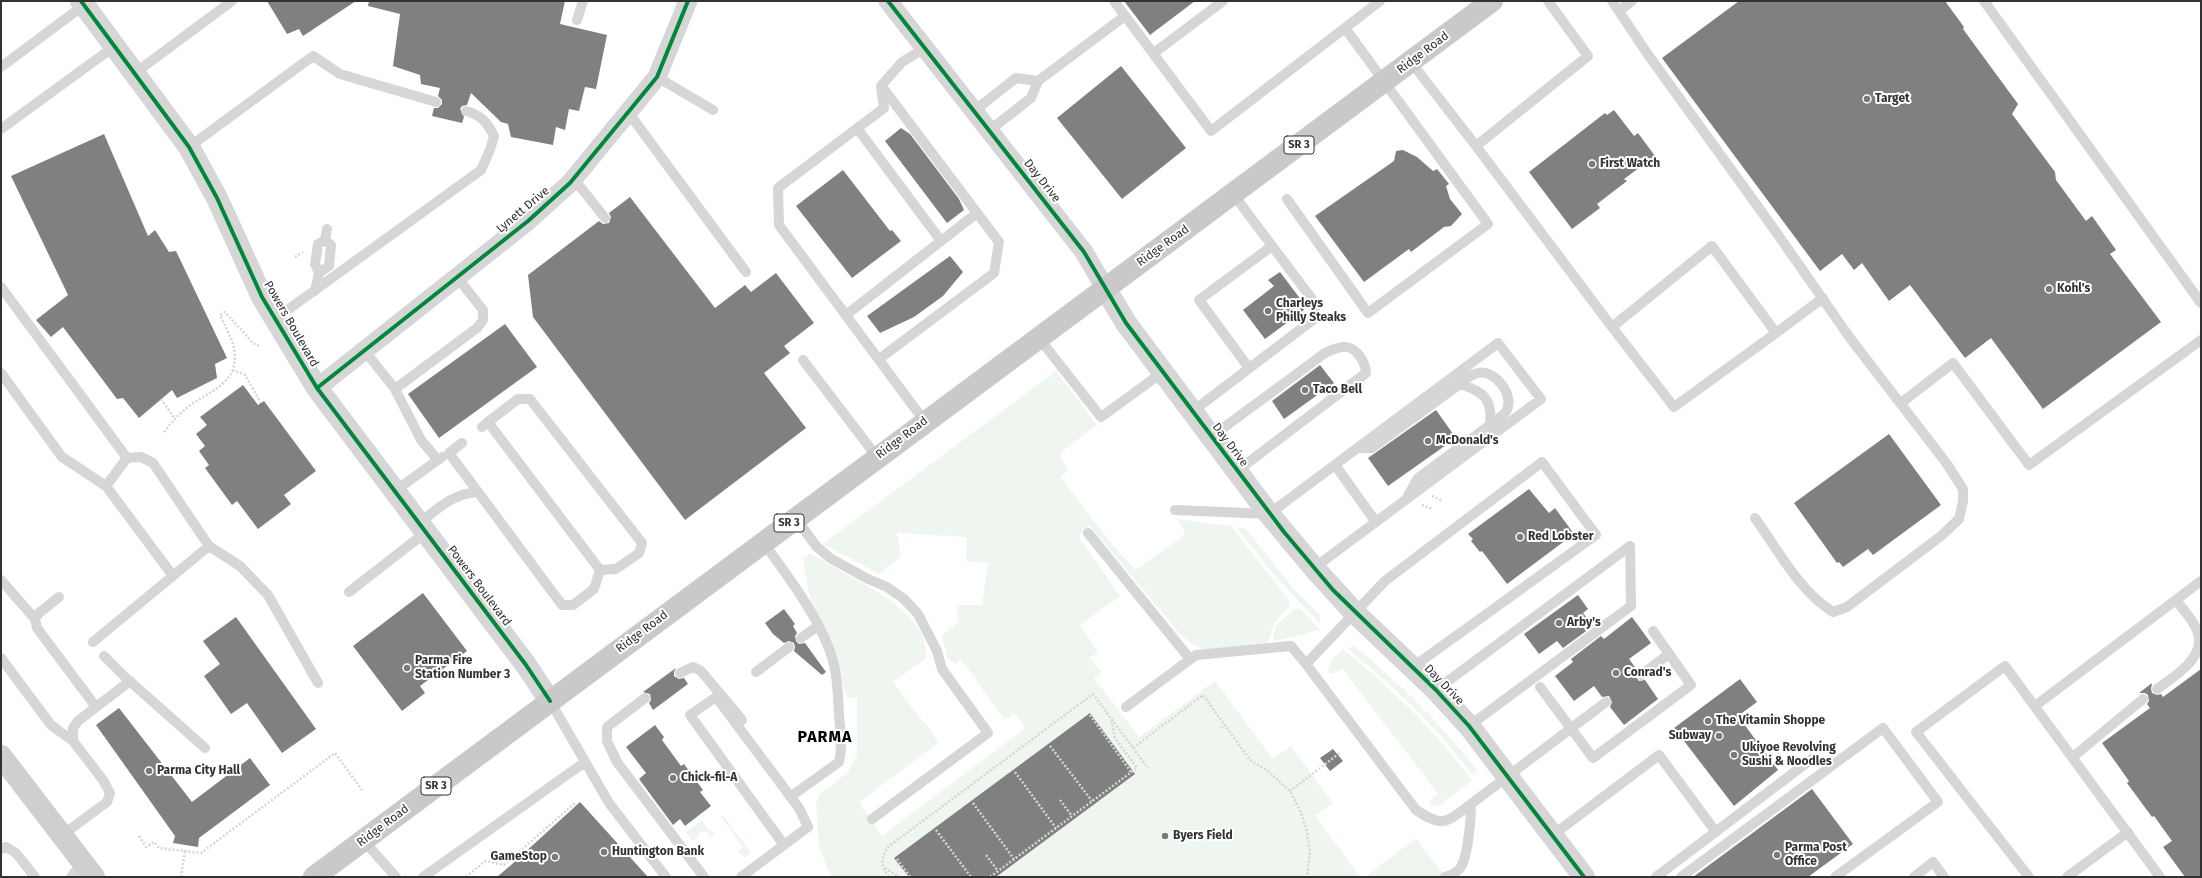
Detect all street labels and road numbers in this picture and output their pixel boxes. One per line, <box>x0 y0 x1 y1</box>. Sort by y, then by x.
street label: Ridge Road <box>1394 29 1452 77</box>
road number: SR 3 <box>1284 136 1314 154</box>
street label: Day Drive <box>1021 156 1063 206</box>
street label: Lynett Drive <box>494 184 552 236</box>
street label: Ridge Road <box>1134 222 1192 270</box>
street label: Powers Boulevard <box>261 278 321 370</box>
street label: Ridge Road <box>873 414 931 462</box>
street label: Day Drive <box>1209 420 1251 470</box>
road number: SR 3 <box>774 514 804 532</box>
street label: Powers Boulevard <box>444 543 514 629</box>
street label: Ridge Road <box>613 608 671 656</box>
street label: Day Drive <box>1421 662 1467 708</box>
road number: SR 3 <box>421 777 451 795</box>
street label: Ridge Road <box>354 802 412 850</box>

